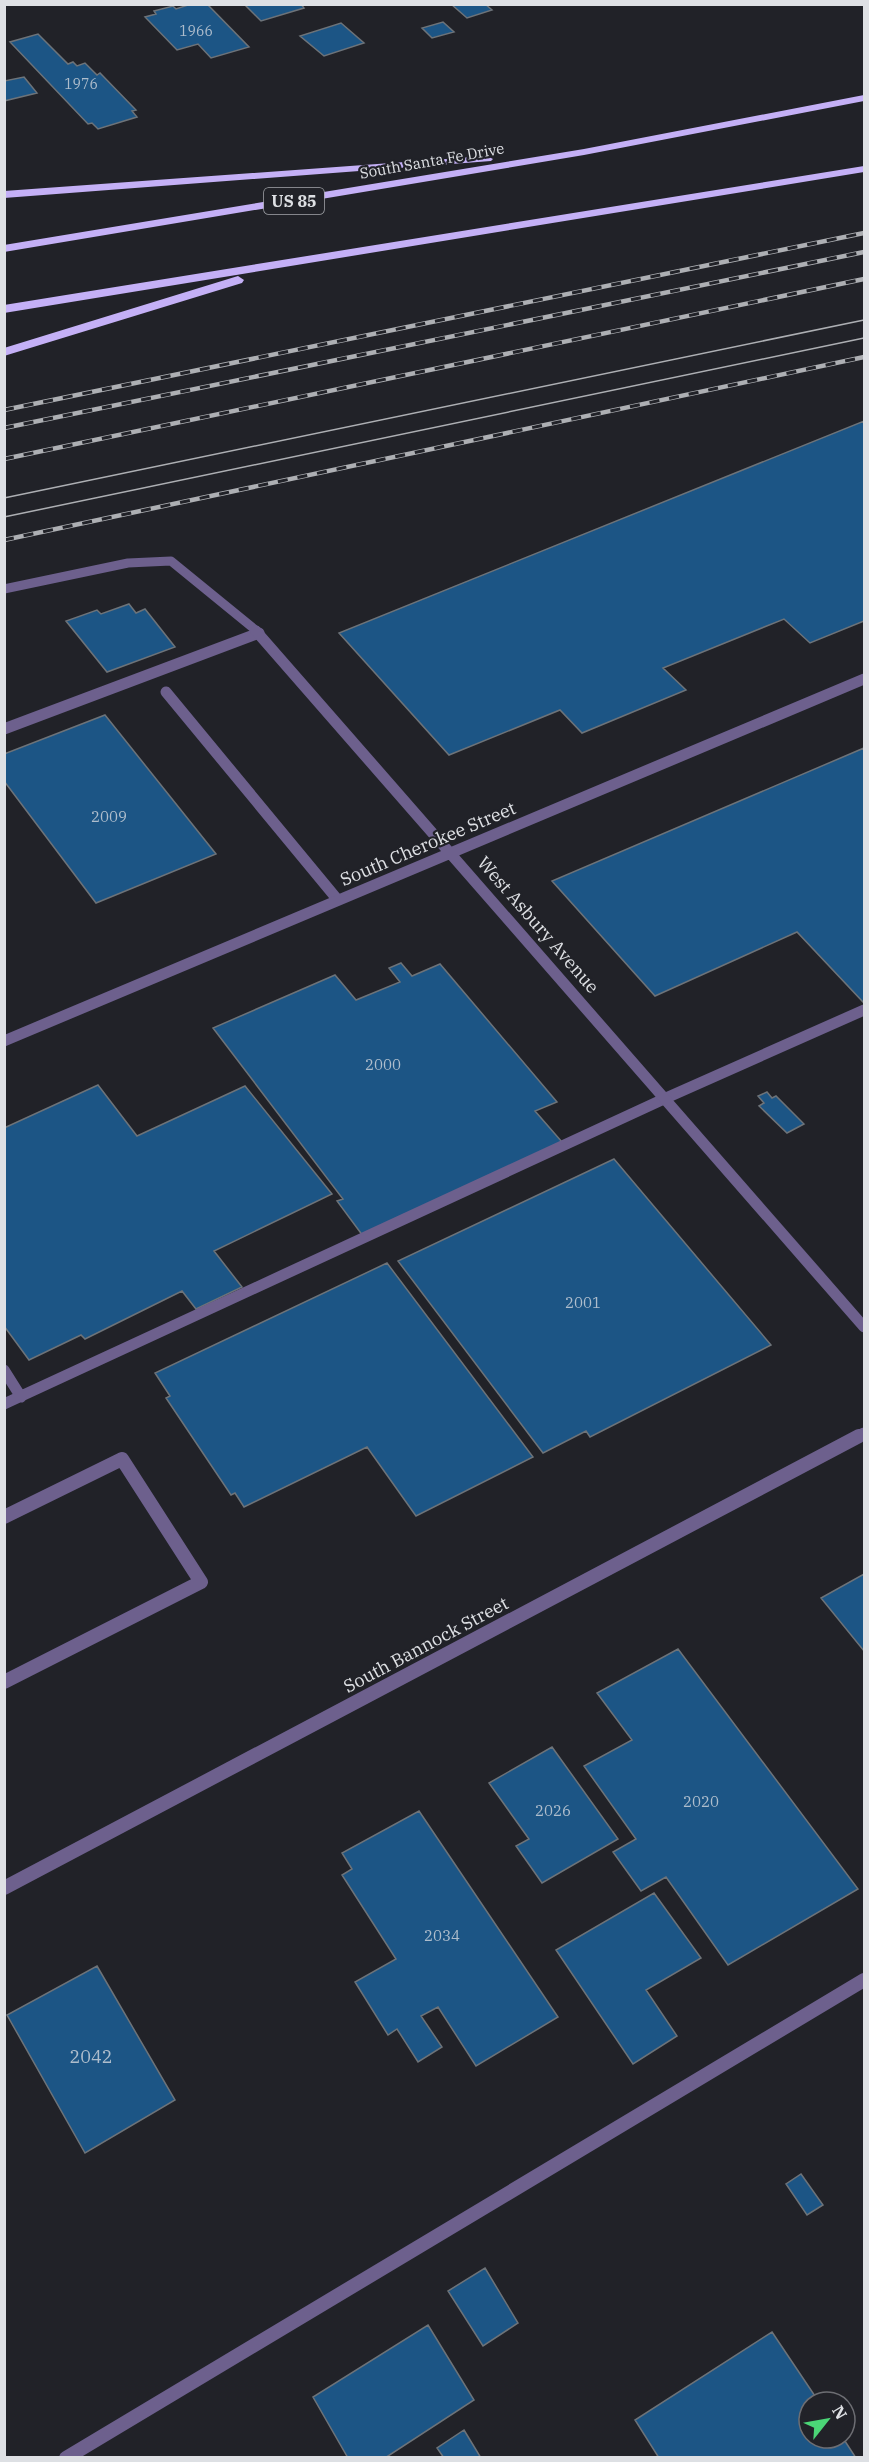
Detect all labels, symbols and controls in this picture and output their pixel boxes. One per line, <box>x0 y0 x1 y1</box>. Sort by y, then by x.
house number: 1966 <box>179 22 213 40</box>
house number: 1976 <box>64 75 98 93</box>
street label: South Santa Fe Drive <box>358 138 506 183</box>
road number: US 85 <box>264 188 324 214</box>
street label: South Cherokee Street <box>337 796 519 891</box>
house number: 2009 <box>91 807 127 826</box>
street label: West Asbury Avenue <box>473 851 604 998</box>
house number: 2000 <box>365 1055 401 1074</box>
house number: 2001 <box>565 1293 601 1312</box>
street label: South Bannock Street <box>339 1591 512 1698</box>
house number: 2020 <box>683 1792 719 1811</box>
house number: 2026 <box>535 1801 571 1820</box>
house number: 2034 <box>424 1926 460 1945</box>
house number: 2042 <box>69 2045 113 2068</box>
north arrow <box>797 2390 857 2450</box>
text: N <box>828 2402 852 2423</box>

